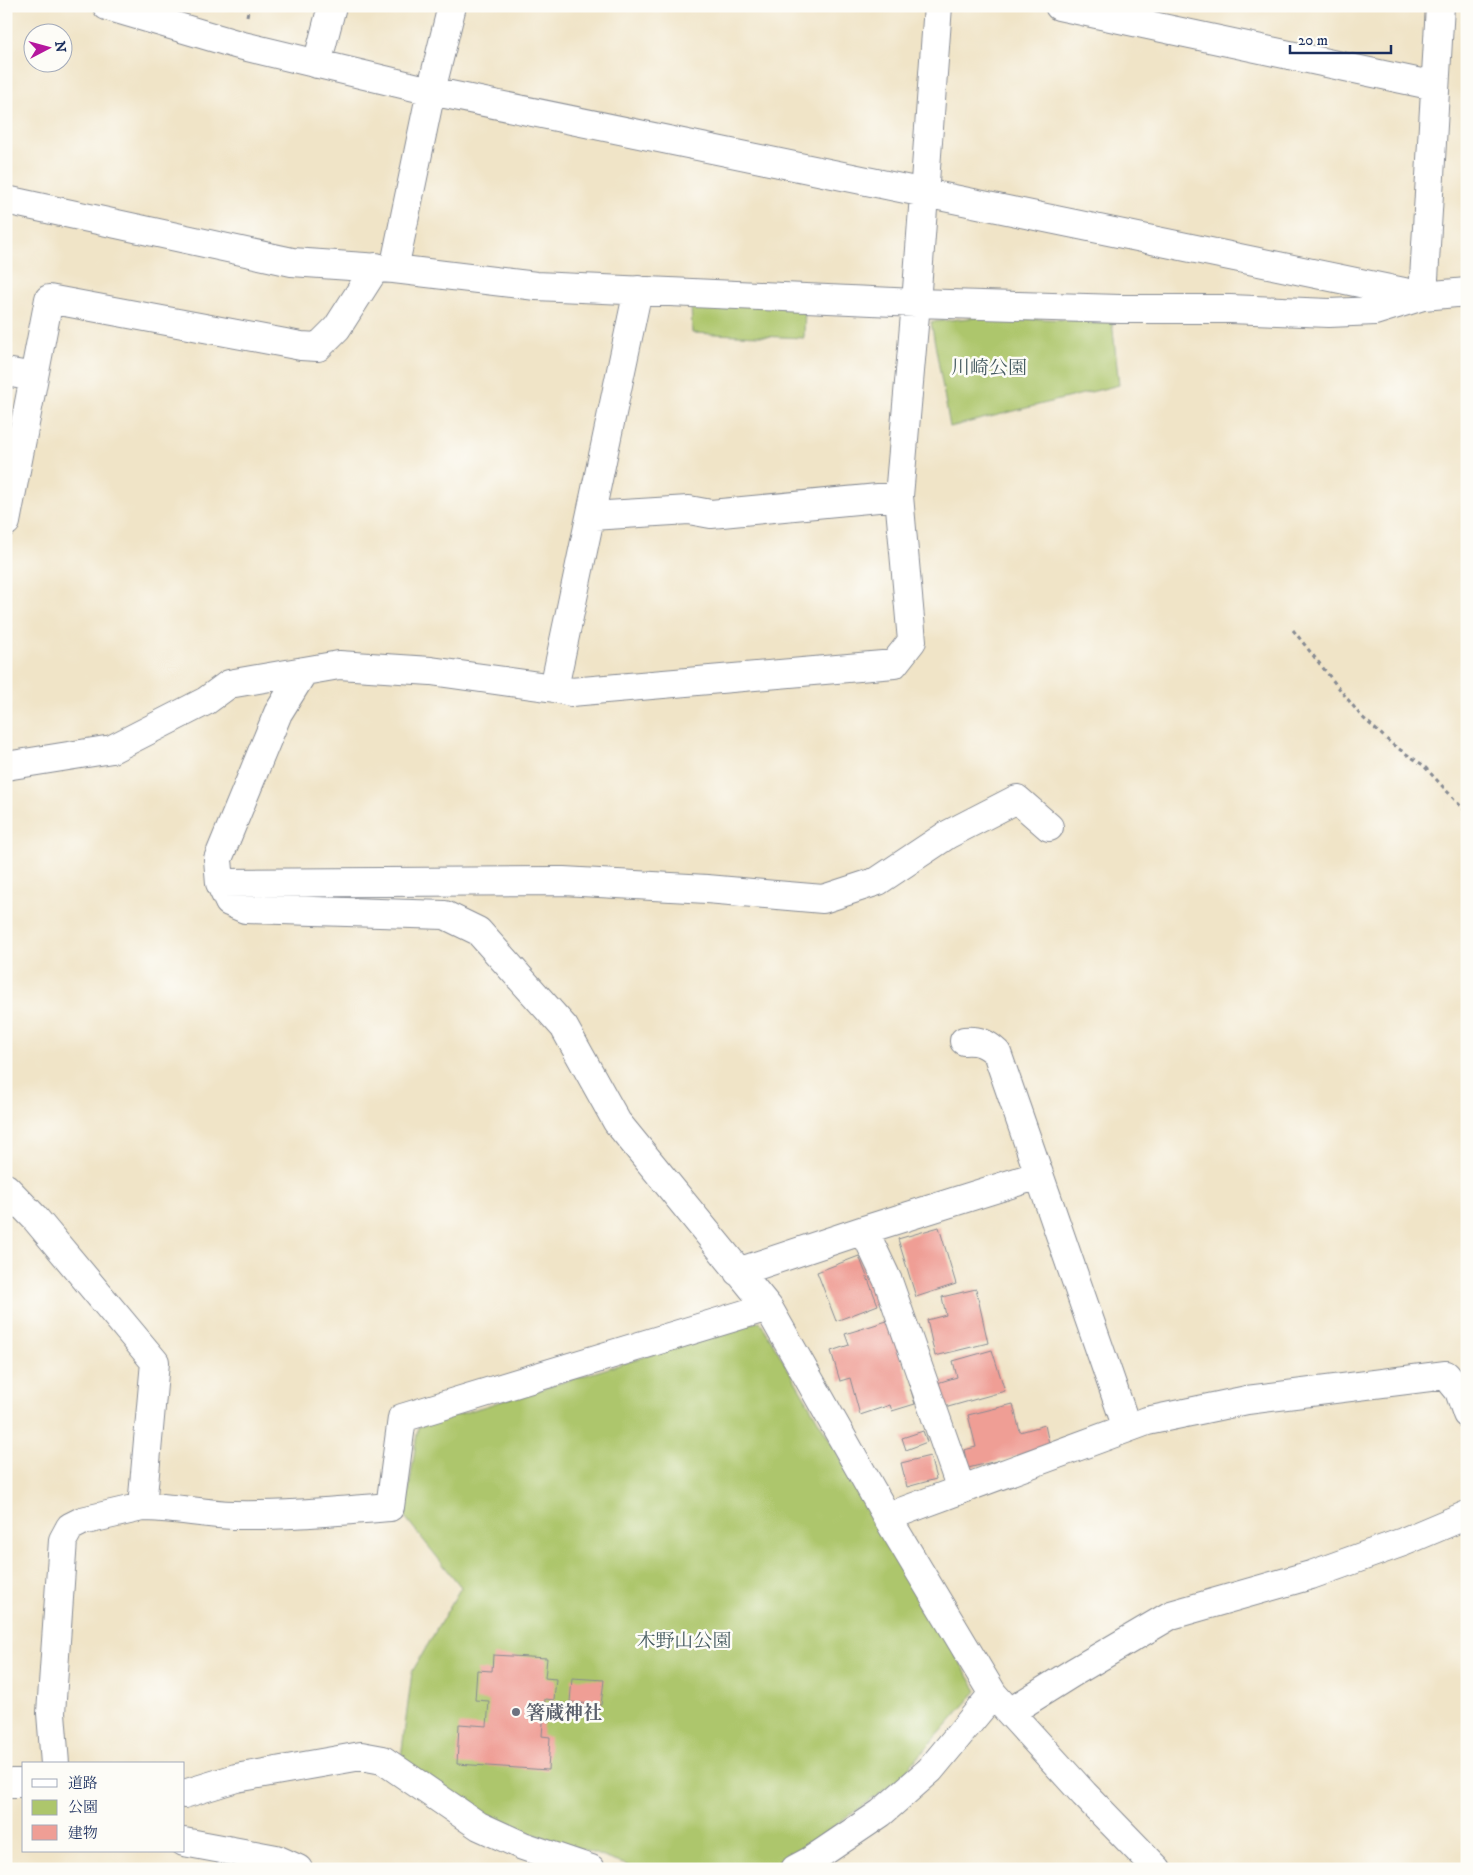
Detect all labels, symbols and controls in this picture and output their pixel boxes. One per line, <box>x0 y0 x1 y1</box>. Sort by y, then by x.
north arrow <box>22 22 72 72</box>
scale bar <box>1290 22 1392 54</box>
text: 20 m <box>1298 31 1328 50</box>
text: N <box>50 40 70 54</box>
park label: 川崎公園 <box>951 357 1027 380</box>
park label: 木野山公園 <box>636 1630 732 1653</box>
place label: 箸蔵神社 <box>526 1702 602 1725</box>
marker: 箸蔵神社 <box>510 1706 522 1718</box>
legend <box>22 1762 185 1852</box>
text: 道路 <box>68 1774 98 1793</box>
text: 公園 <box>68 1798 98 1817</box>
text: 建物 <box>68 1824 98 1843</box>

